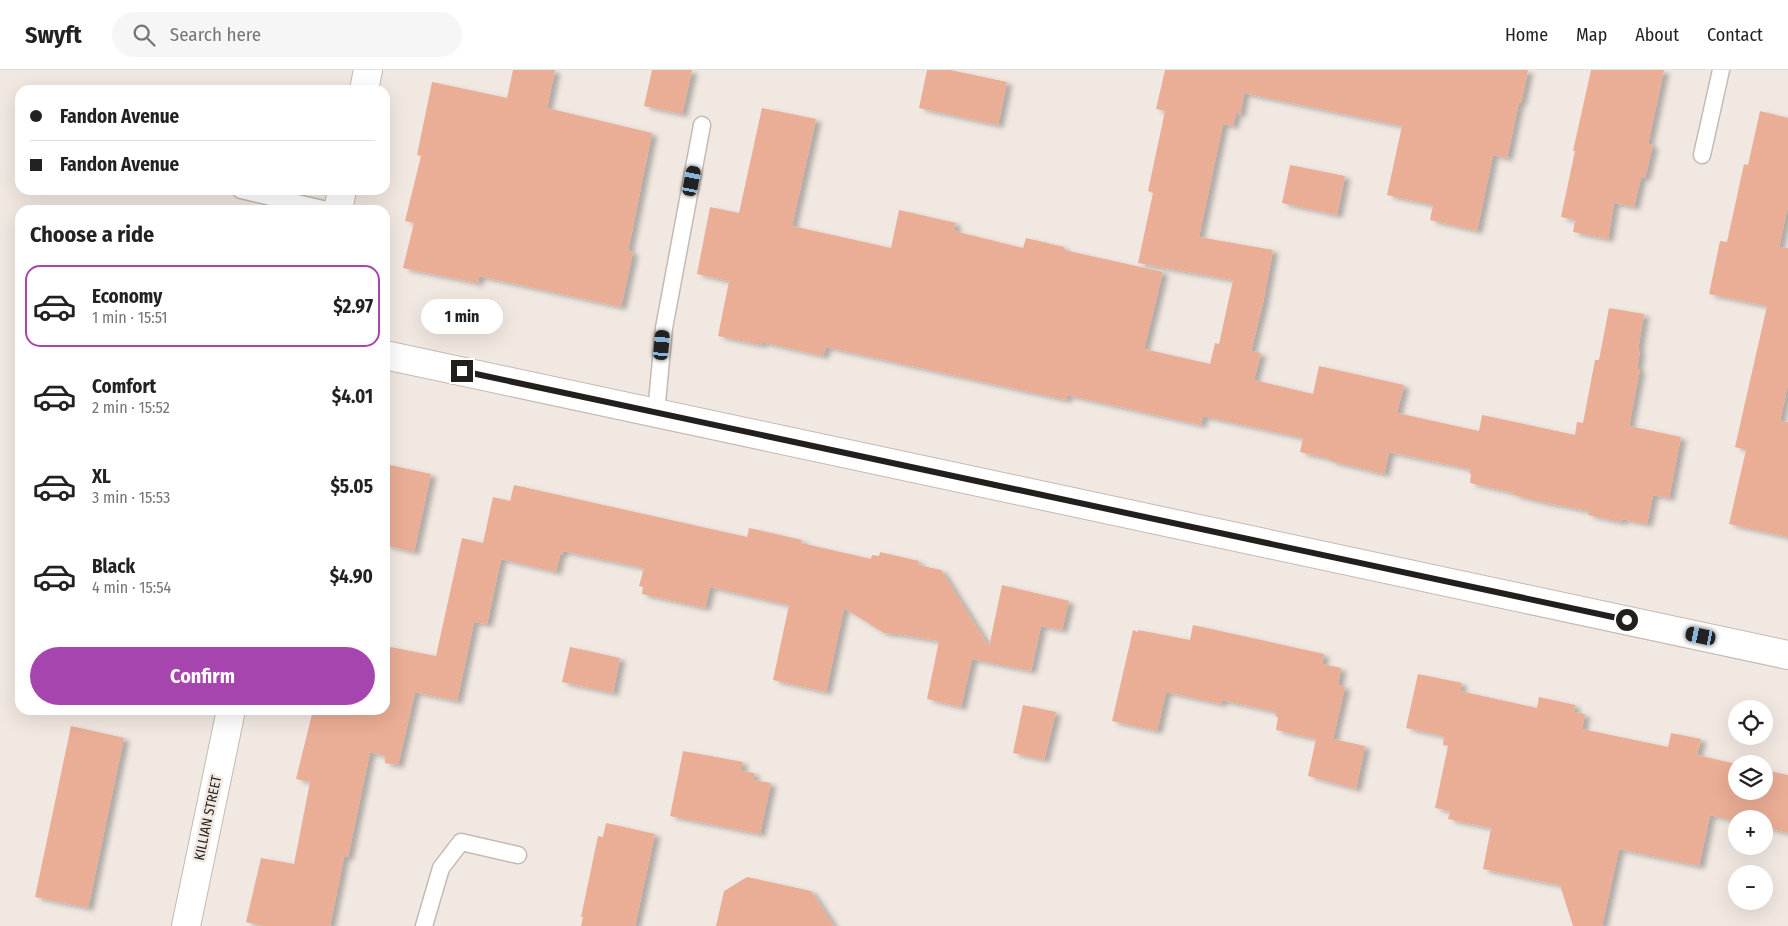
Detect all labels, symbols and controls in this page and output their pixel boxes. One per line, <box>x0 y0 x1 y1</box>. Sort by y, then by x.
search box <box>112 12 462 57</box>
text: Swyft <box>25 21 82 49</box>
icon: search <box>130 21 158 49</box>
text: Search here <box>170 23 261 46</box>
text: Home <box>1505 24 1548 46</box>
text: Map <box>1576 24 1607 46</box>
text: About <box>1635 24 1679 46</box>
text: Contact <box>1707 24 1763 46</box>
text: Fandon Avenue <box>60 105 179 128</box>
text: Fandon Avenue <box>60 153 179 176</box>
car <box>681 165 702 197</box>
text: Choose a ride <box>30 221 154 248</box>
icon: car <box>32 284 77 329</box>
text: Economy <box>92 285 162 308</box>
text: $2.97 <box>333 295 373 318</box>
callout: 1 min <box>421 298 503 334</box>
text: 1 min <box>445 307 479 326</box>
text: 1 min · 15:51 <box>92 308 168 327</box>
car <box>653 329 670 361</box>
route end <box>451 360 473 382</box>
icon: car <box>32 374 77 419</box>
text: Comfort <box>92 375 156 398</box>
text: $4.01 <box>332 385 373 408</box>
text: 2 min · 15:52 <box>92 398 170 417</box>
icon: car <box>32 464 77 509</box>
text: XL <box>92 465 111 488</box>
text: $5.05 <box>330 475 373 498</box>
text: 3 min · 15:53 <box>92 488 170 507</box>
icon: car <box>32 554 77 599</box>
text: Black <box>92 555 135 578</box>
text: $4.90 <box>330 565 373 588</box>
text: 4 min · 15:54 <box>92 578 171 597</box>
route start <box>1616 609 1638 631</box>
car <box>1684 626 1717 646</box>
button: Confirm <box>30 647 375 705</box>
map controls <box>1728 700 1773 910</box>
button: locate <box>1728 700 1773 745</box>
button: layers <box>1728 755 1773 800</box>
street label: KILLIAN STREET <box>191 773 225 862</box>
button: + <box>1728 810 1773 855</box>
button: − <box>1728 865 1773 910</box>

